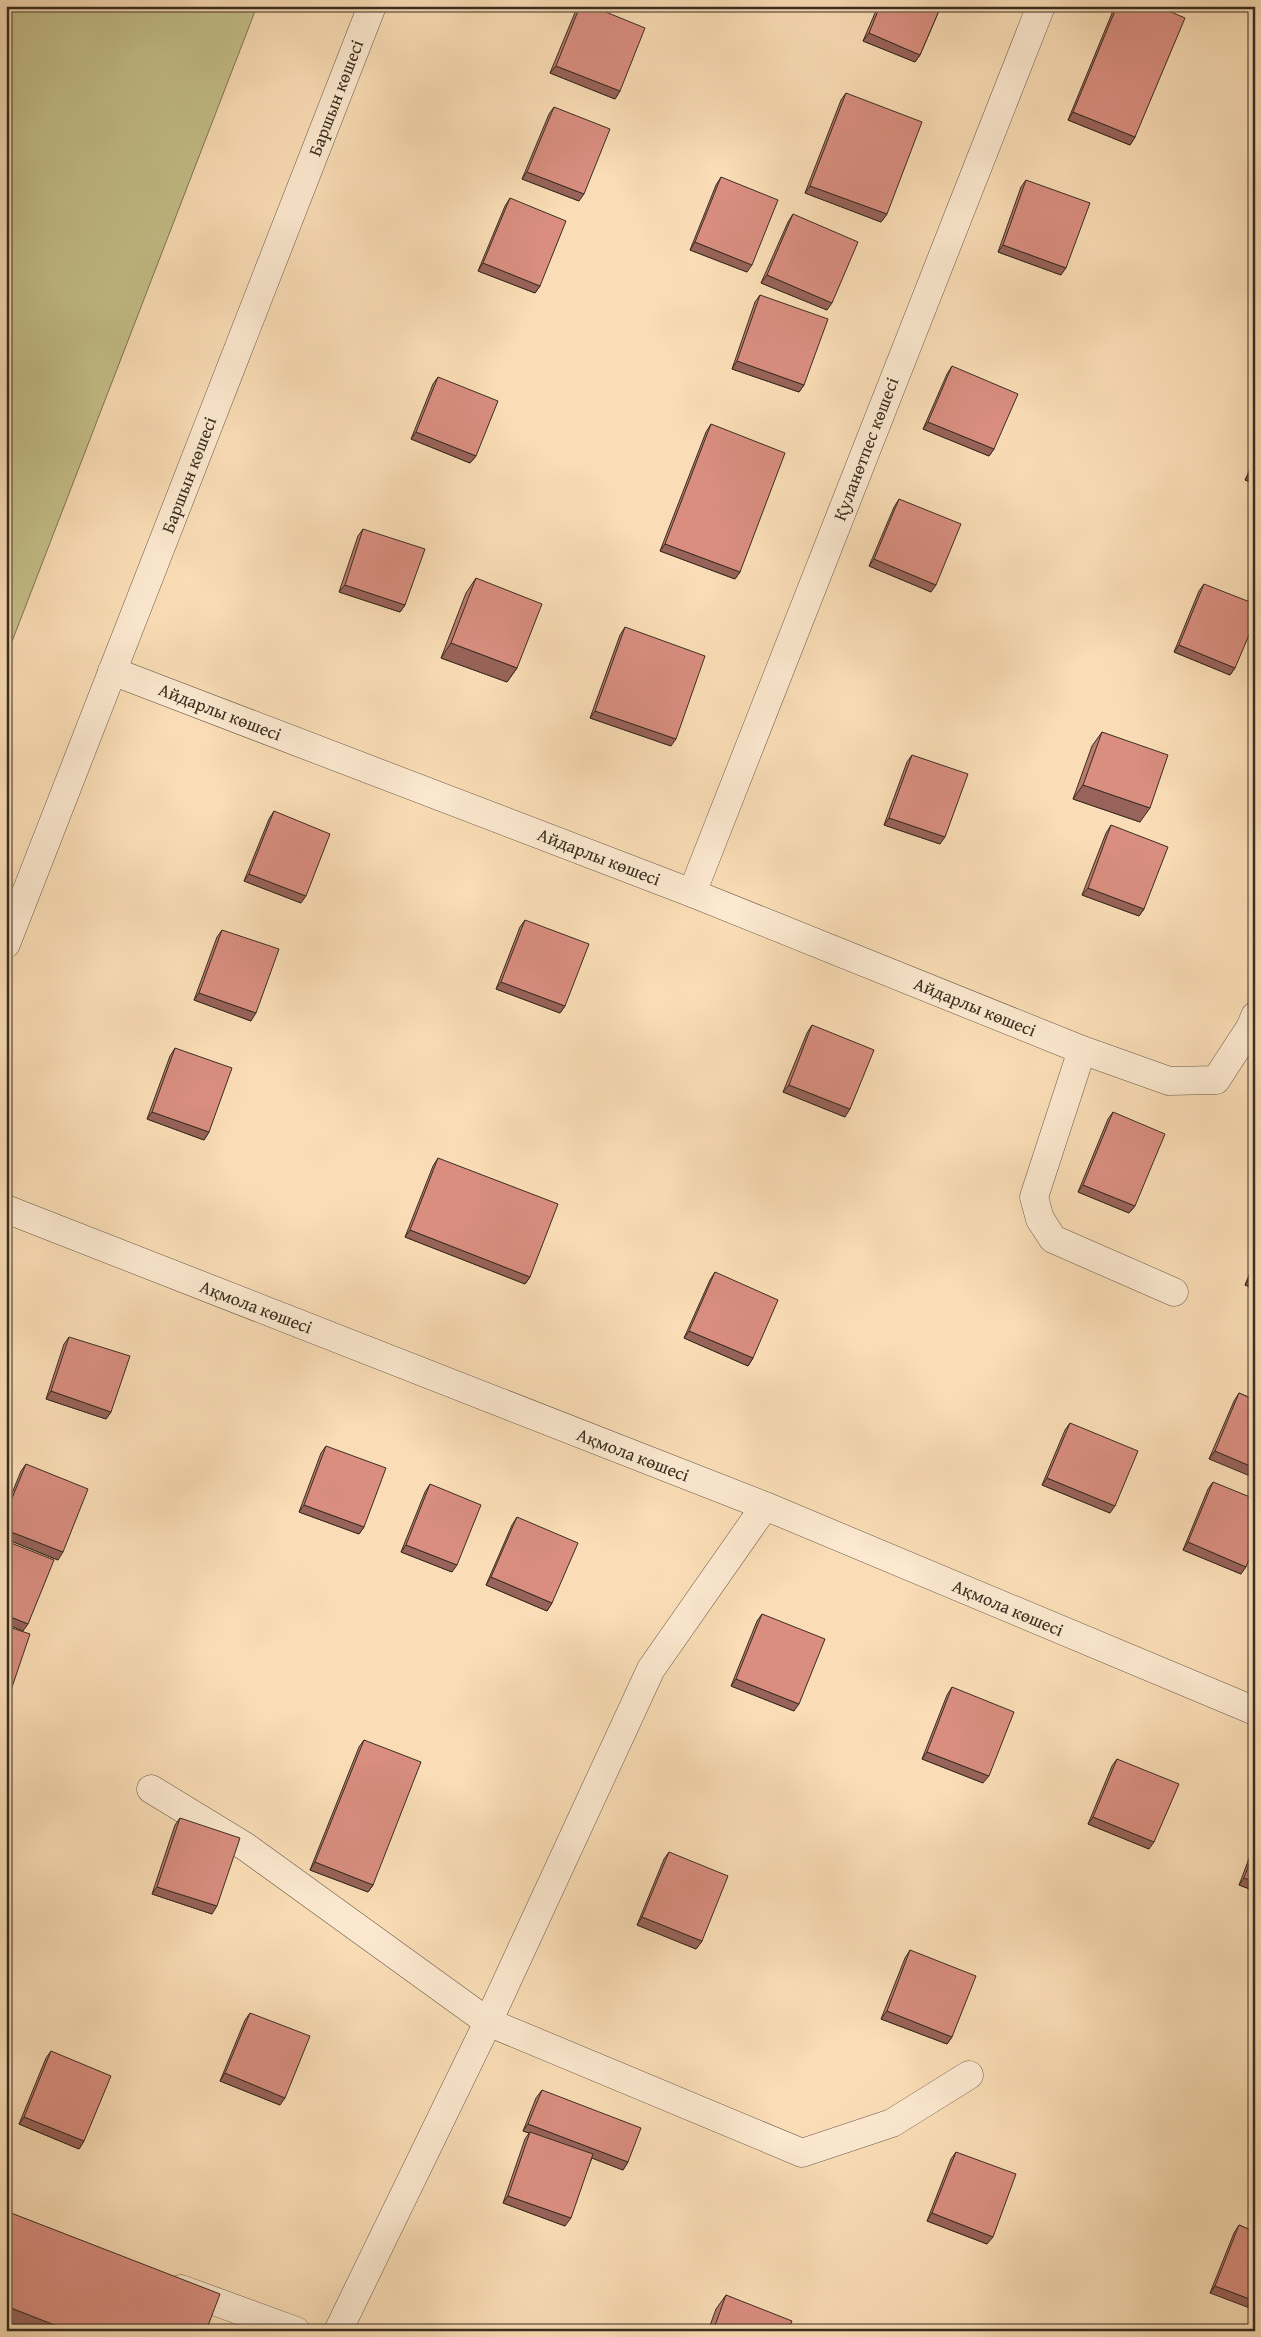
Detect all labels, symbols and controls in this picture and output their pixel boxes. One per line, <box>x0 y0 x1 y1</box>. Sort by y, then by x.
street label: Баршын көшесі <box>301 36 370 160</box>
street label: Қуланөтпес көшесі <box>826 373 905 524</box>
street label: Баршын көшесі <box>154 413 223 537</box>
street label: Айдарлы көшесі <box>155 676 286 747</box>
street label: Айдарлы көшесі <box>534 821 665 892</box>
street label: Айдарлы көшесі <box>910 970 1040 1043</box>
street label: Ақмола көшесі <box>196 1273 316 1340</box>
street label: Ақмола көшесі <box>573 1421 693 1488</box>
street label: Ақмола көшесі <box>948 1572 1068 1643</box>

